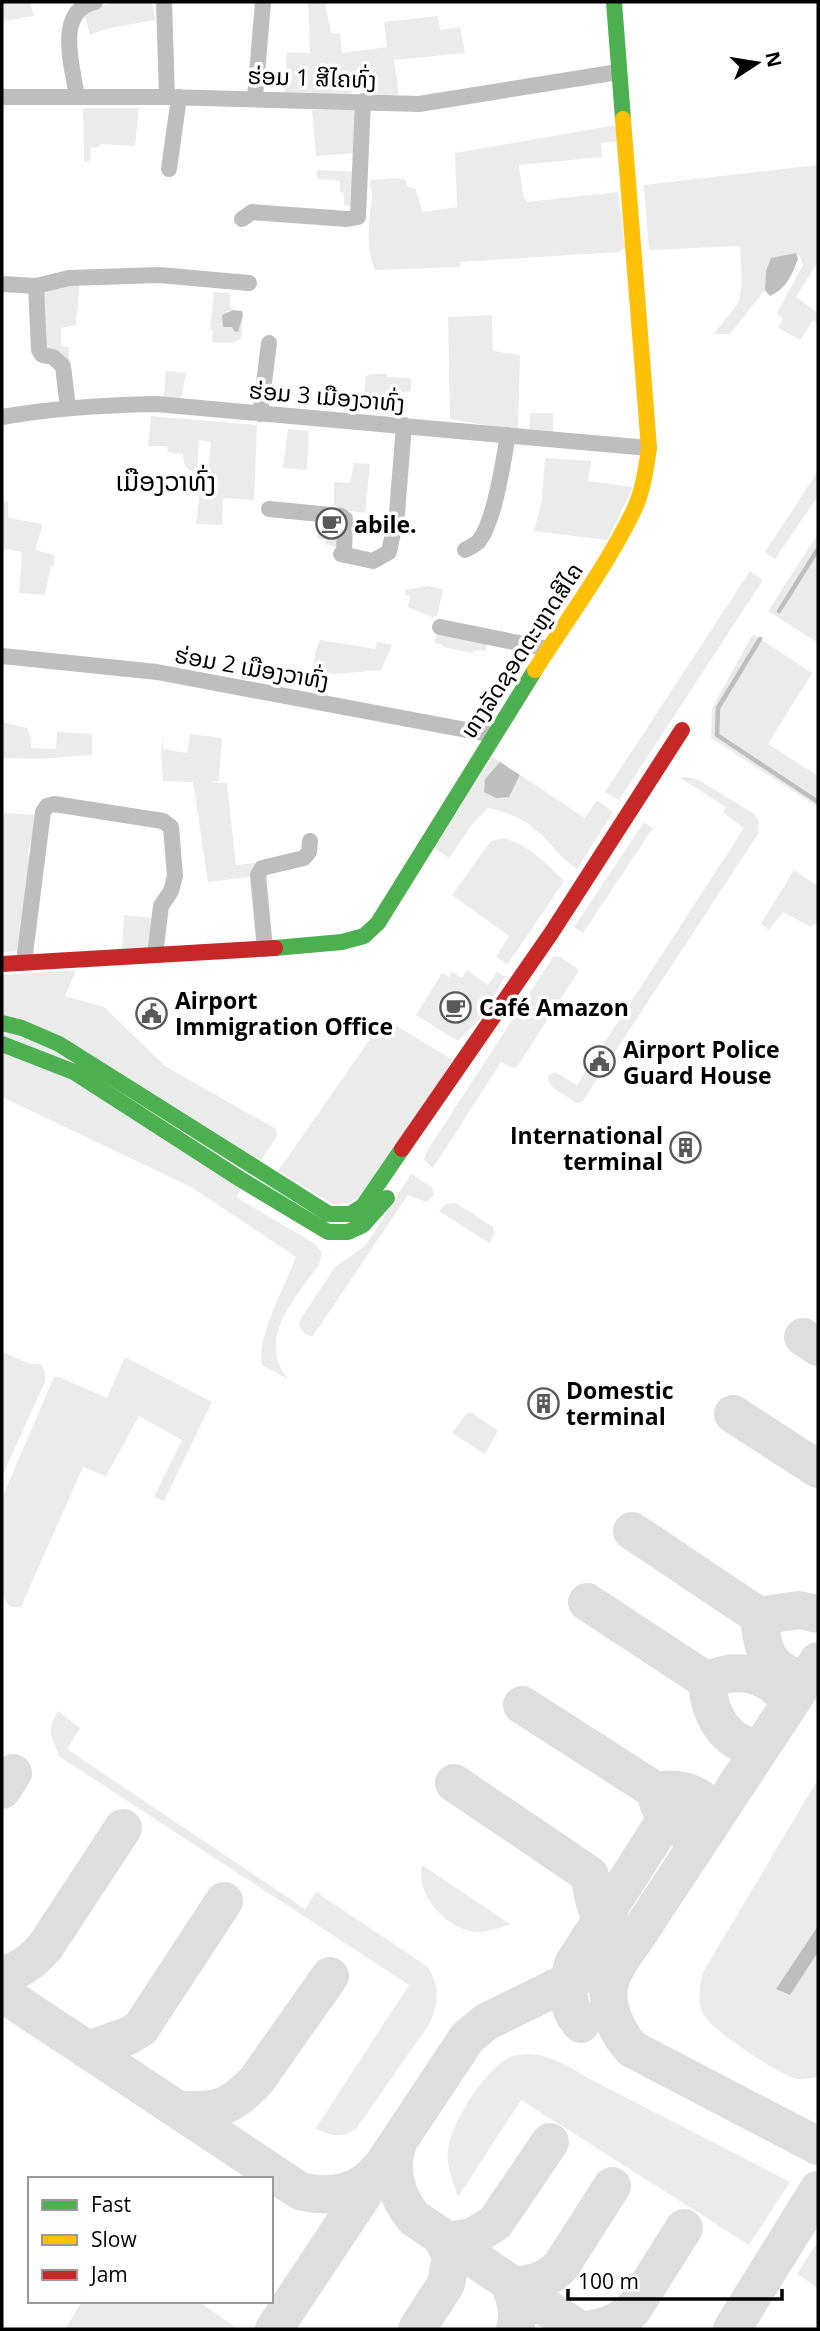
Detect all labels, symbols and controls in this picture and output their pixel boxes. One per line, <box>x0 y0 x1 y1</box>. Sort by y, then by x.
north arrow <box>722 28 792 98</box>
text: N <box>759 49 788 70</box>
street label: ຮ່ອມ 1 ສີໄຄທົ່ງ <box>247 59 377 95</box>
street label: ຮ່ອມ 3 ເມືອງວາທົ່ງ <box>248 373 406 419</box>
district label: ເມືອງວາທົ່ງ <box>116 463 216 499</box>
cafe icon: abile. <box>314 507 348 541</box>
place label: abile. <box>354 508 417 540</box>
street label: ທາງລັດຊອດຕະຫຼາດສີໄຄ <box>452 556 590 744</box>
street label: ຮ່ອມ 2 ເມືອງວາທົ່ງ <box>172 638 332 696</box>
place label: Airport Immigration Office <box>175 984 393 1042</box>
cafe icon: Café Amazon <box>439 990 473 1024</box>
place label: Café Amazon <box>479 991 629 1023</box>
public building icon: Airport Immigration Office <box>135 996 169 1030</box>
place label: Airport Police Guard House <box>623 1033 780 1091</box>
public building icon: Airport Police Guard House <box>583 1045 617 1079</box>
place label: International terminal <box>510 1119 663 1177</box>
building icon: International terminal <box>669 1131 703 1165</box>
place label: Domestic terminal <box>566 1374 674 1432</box>
building icon: Domestic terminal <box>526 1386 560 1420</box>
legend <box>28 2177 273 2303</box>
text: Fast <box>91 2190 131 2218</box>
text: Slow <box>91 2225 137 2253</box>
scale bar <box>568 2258 782 2302</box>
text: Jam <box>89 2260 128 2288</box>
text: 100 m <box>578 2267 639 2295</box>

